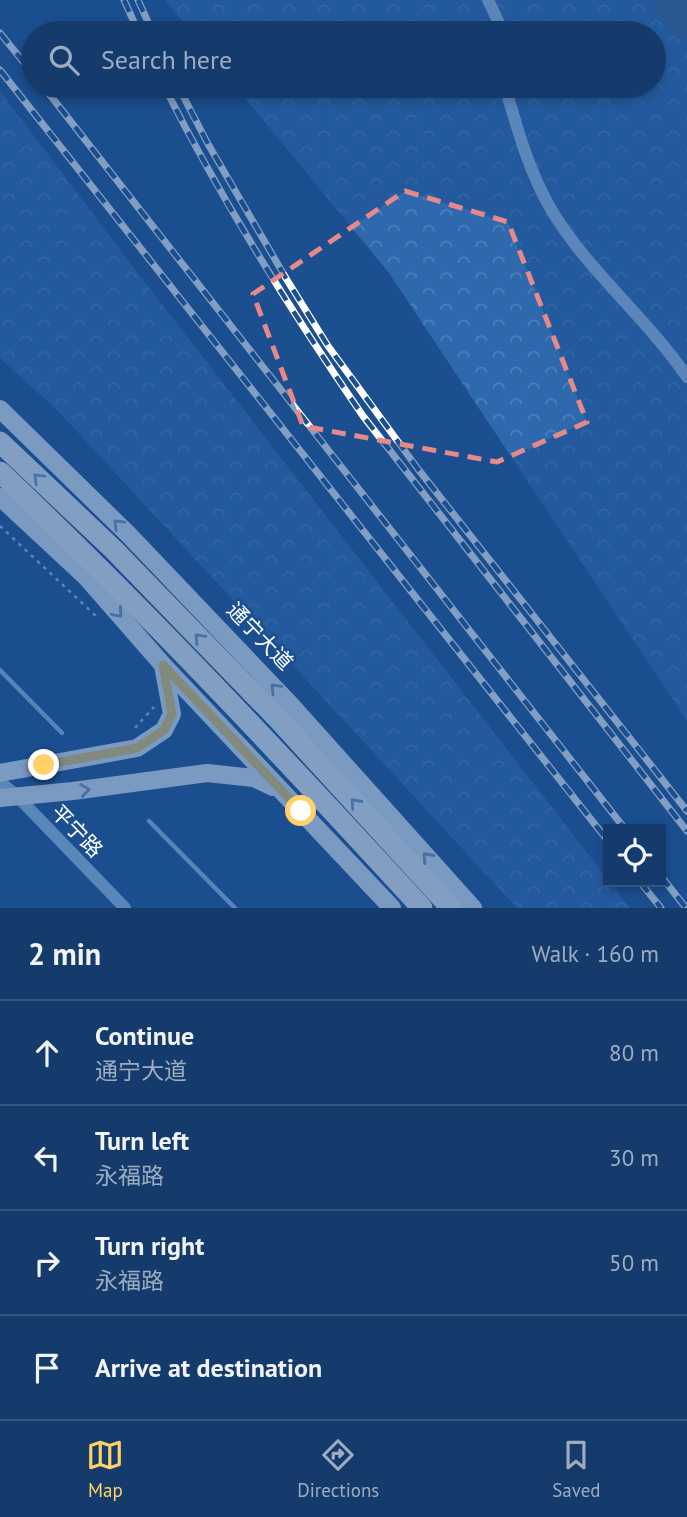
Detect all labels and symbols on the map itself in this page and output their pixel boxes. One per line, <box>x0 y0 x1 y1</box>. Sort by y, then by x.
one-way arrow <box>33 473 46 486</box>
one-way arrow <box>113 519 126 532</box>
street label: 通宁大道 <box>221 596 299 676</box>
one-way arrow <box>110 605 122 618</box>
one-way arrow <box>195 633 208 646</box>
one-way arrow <box>271 683 284 696</box>
route end <box>28 749 59 780</box>
one-way arrow <box>79 782 91 797</box>
route start <box>285 795 316 826</box>
one-way arrow <box>351 798 363 811</box>
street label: 平宁路 <box>45 799 109 863</box>
one-way arrow <box>423 852 436 865</box>

